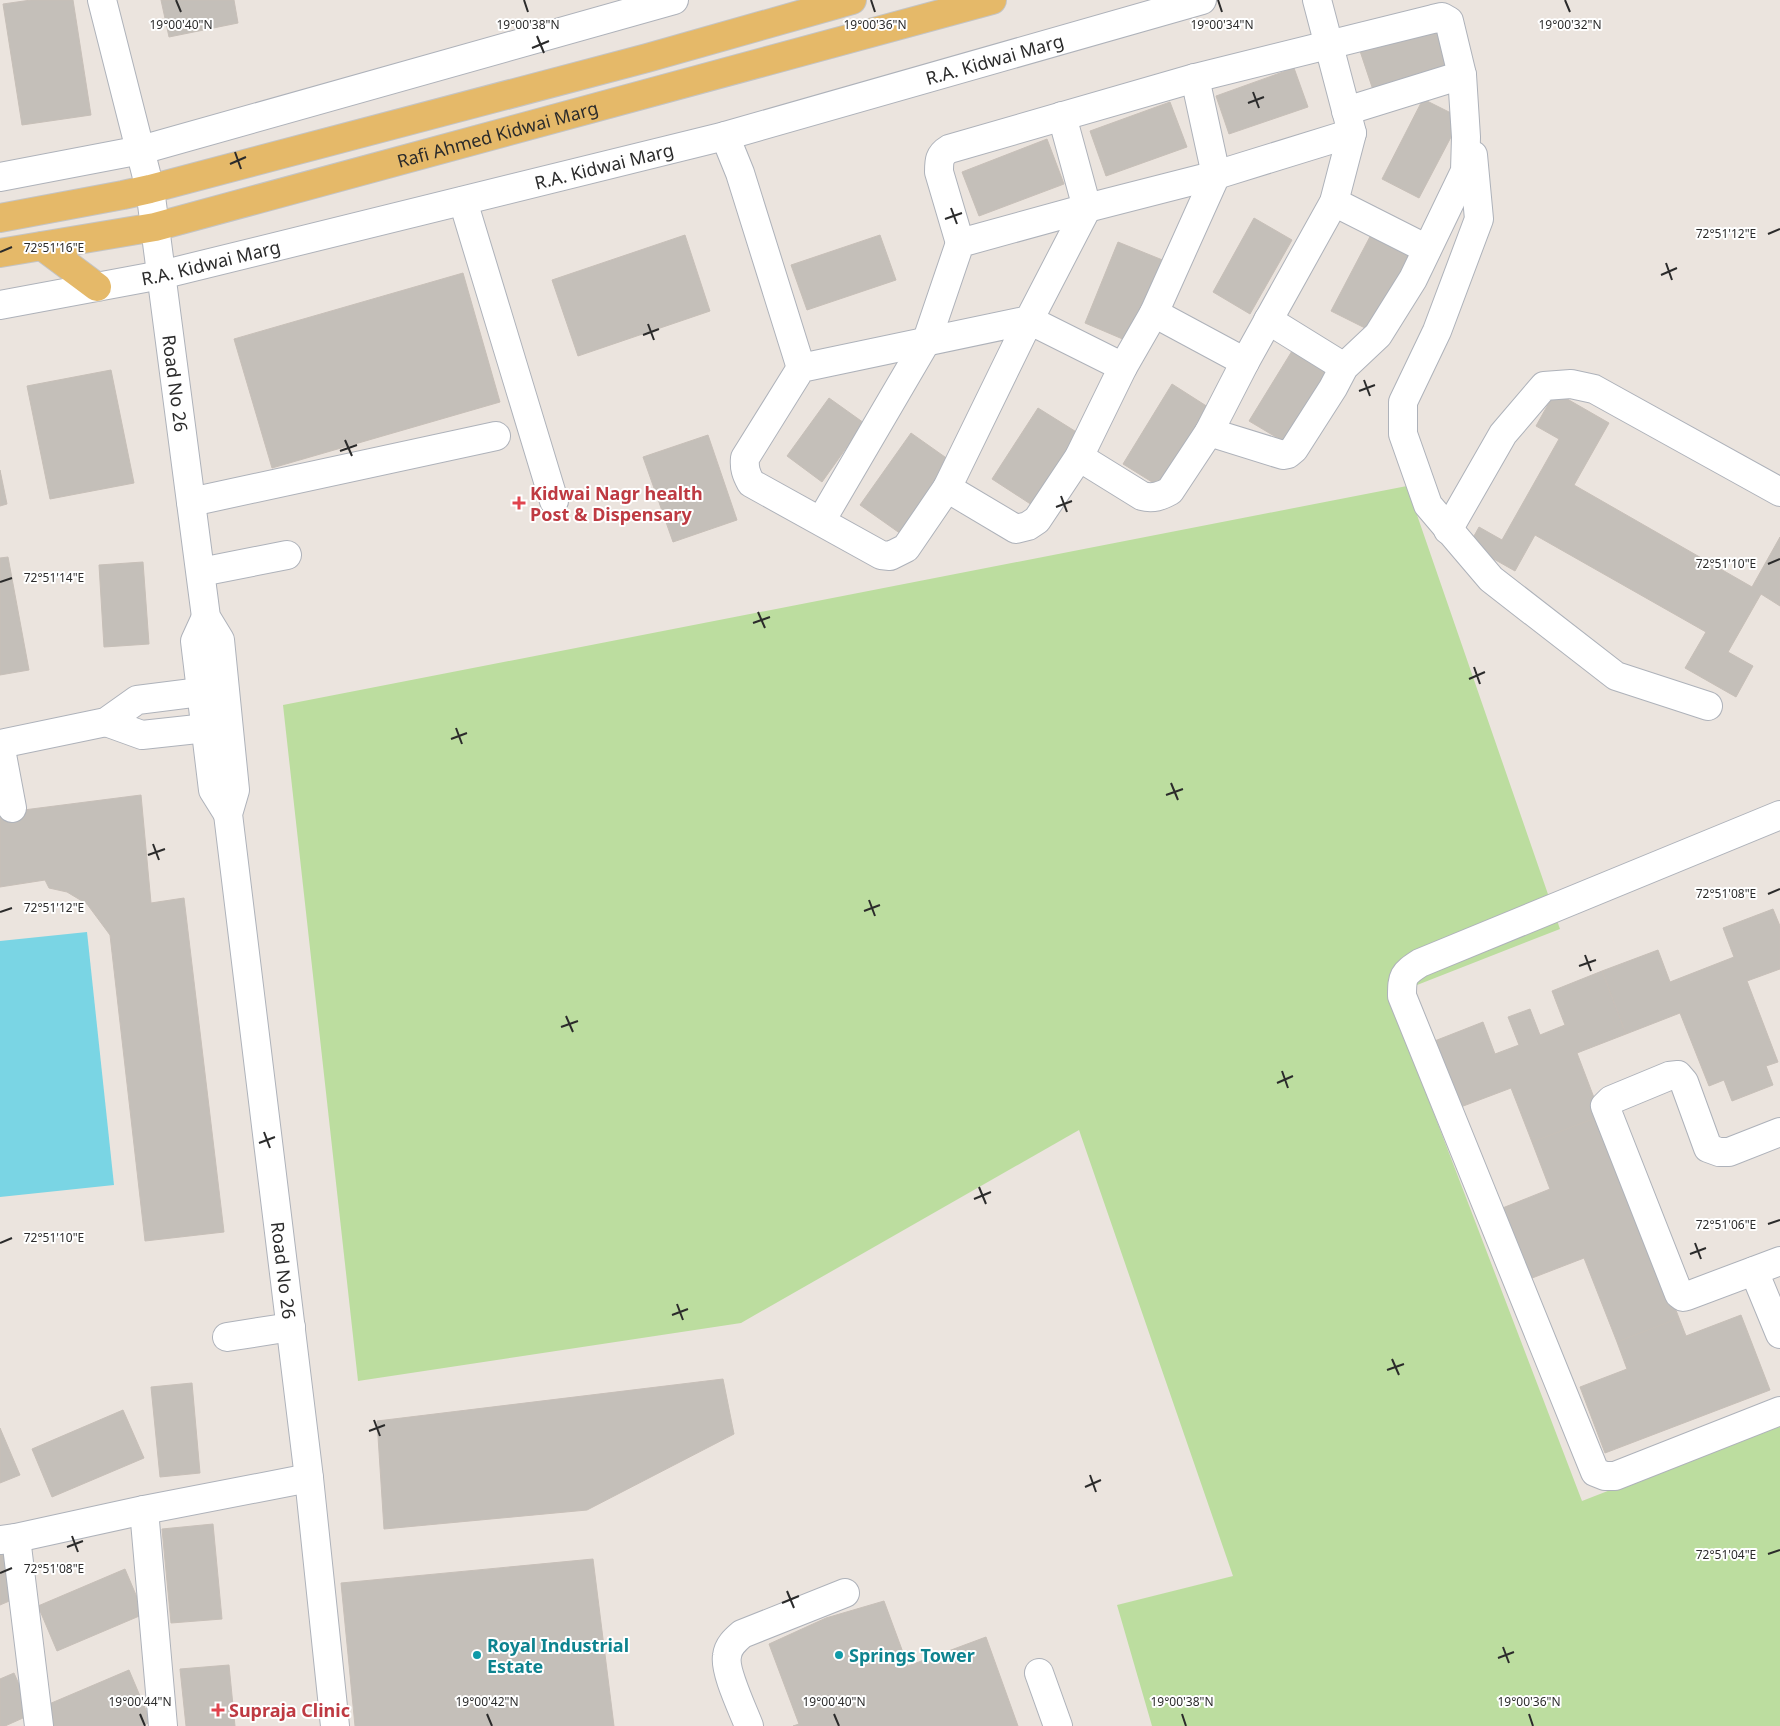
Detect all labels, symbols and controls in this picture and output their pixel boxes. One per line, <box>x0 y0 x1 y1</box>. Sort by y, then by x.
text: 19°00'40"N <box>149 16 213 33</box>
text: 19°00'38"N <box>496 16 560 33</box>
text: 19°00'36"N <box>843 16 907 33</box>
text: 19°00'34"N <box>1190 16 1254 33</box>
text: 19°00'32"N <box>1538 16 1602 33</box>
street label: R.A. Kidwai Marg <box>923 28 1066 90</box>
street label: Rafi Ahmed Kidwai Marg <box>394 95 601 173</box>
street label: R.A. Kidwai Marg <box>532 137 676 195</box>
text: 72°51'12"E <box>1696 225 1756 242</box>
street label: R.A. Kidwai Marg <box>139 234 283 290</box>
text: 72°51'16"E <box>24 239 84 256</box>
street label: Road No 26 <box>157 333 194 433</box>
place label: Kidwai Nagr health Post & Dispensary <box>530 481 703 526</box>
marker: Kidwai Nagr health Post & Dispensary <box>512 496 526 510</box>
text: 72°51'10"E <box>1696 555 1756 572</box>
text: 72°51'14"E <box>24 569 84 586</box>
text: 72°51'08"E <box>1696 885 1756 902</box>
text: 72°51'12"E <box>24 899 84 916</box>
text: 72°51'06"E <box>1696 1216 1756 1233</box>
street label: Road No 26 <box>266 1220 301 1320</box>
text: 72°51'10"E <box>24 1229 84 1246</box>
text: 72°51'04"E <box>1696 1546 1756 1563</box>
text: 72°51'08"E <box>24 1560 84 1577</box>
place label: Royal Industrial Estate <box>487 1633 629 1678</box>
place label: Springs Tower <box>849 1643 975 1667</box>
marker: Royal Industrial Estate <box>471 1649 483 1661</box>
marker: Springs Tower <box>833 1649 845 1661</box>
text: 19°00'44"N <box>108 1693 172 1710</box>
text: 19°00'42"N <box>455 1693 519 1710</box>
text: 19°00'40"N <box>802 1693 866 1710</box>
text: 19°00'38"N <box>1150 1693 1214 1710</box>
text: 19°00'36"N <box>1497 1693 1561 1710</box>
place label: Supraja Clinic <box>229 1698 350 1722</box>
marker: Supraja Clinic <box>211 1703 225 1717</box>

